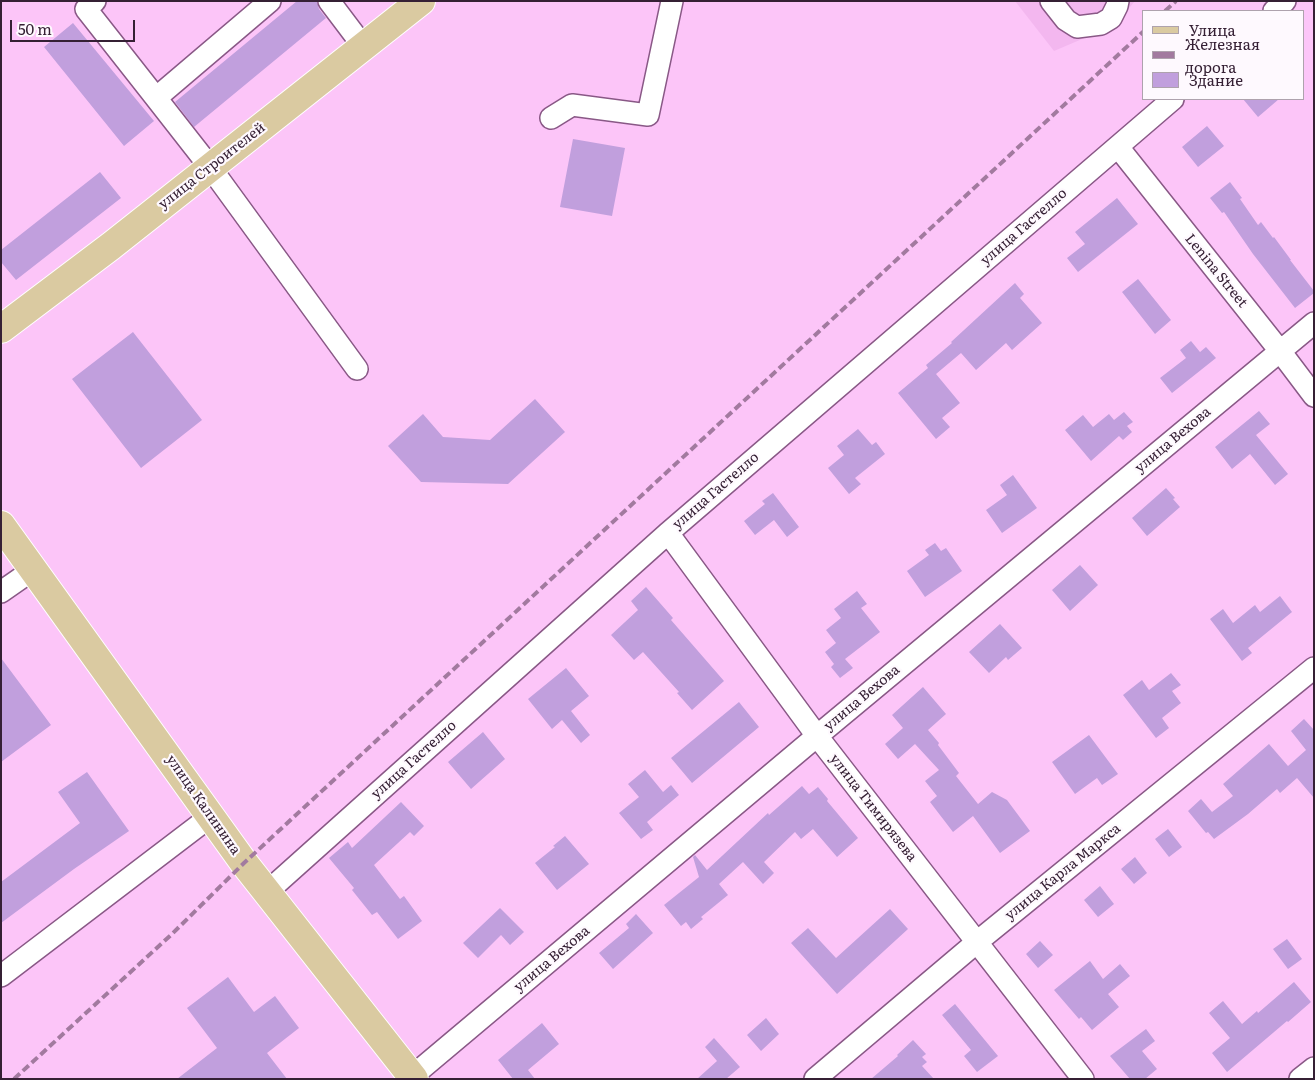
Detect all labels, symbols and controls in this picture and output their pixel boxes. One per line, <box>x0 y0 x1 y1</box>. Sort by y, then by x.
scale bar <box>12 10 138 42</box>
legend <box>1142 10 1305 100</box>
text: 50 m <box>18 17 52 40</box>
text: Улица <box>1189 18 1236 41</box>
text: Железная дорога <box>1185 32 1260 78</box>
text: Здание <box>1189 68 1243 91</box>
street label: улица Строителей <box>155 119 269 213</box>
street label: улица Гастелло <box>977 185 1071 269</box>
street label: Lenina Street <box>1181 231 1251 311</box>
street label: улица Вехова <box>1132 403 1214 477</box>
street label: улица Гастелло <box>669 449 763 533</box>
street label: улица Вехова <box>821 661 903 735</box>
street label: улица Гастелло <box>368 717 460 803</box>
street label: улица Тимирязева <box>826 751 920 865</box>
street label: улица Калинина <box>162 752 244 858</box>
street label: улица Карла Маркса <box>1002 820 1124 924</box>
street label: улица Вехова <box>511 922 593 996</box>

